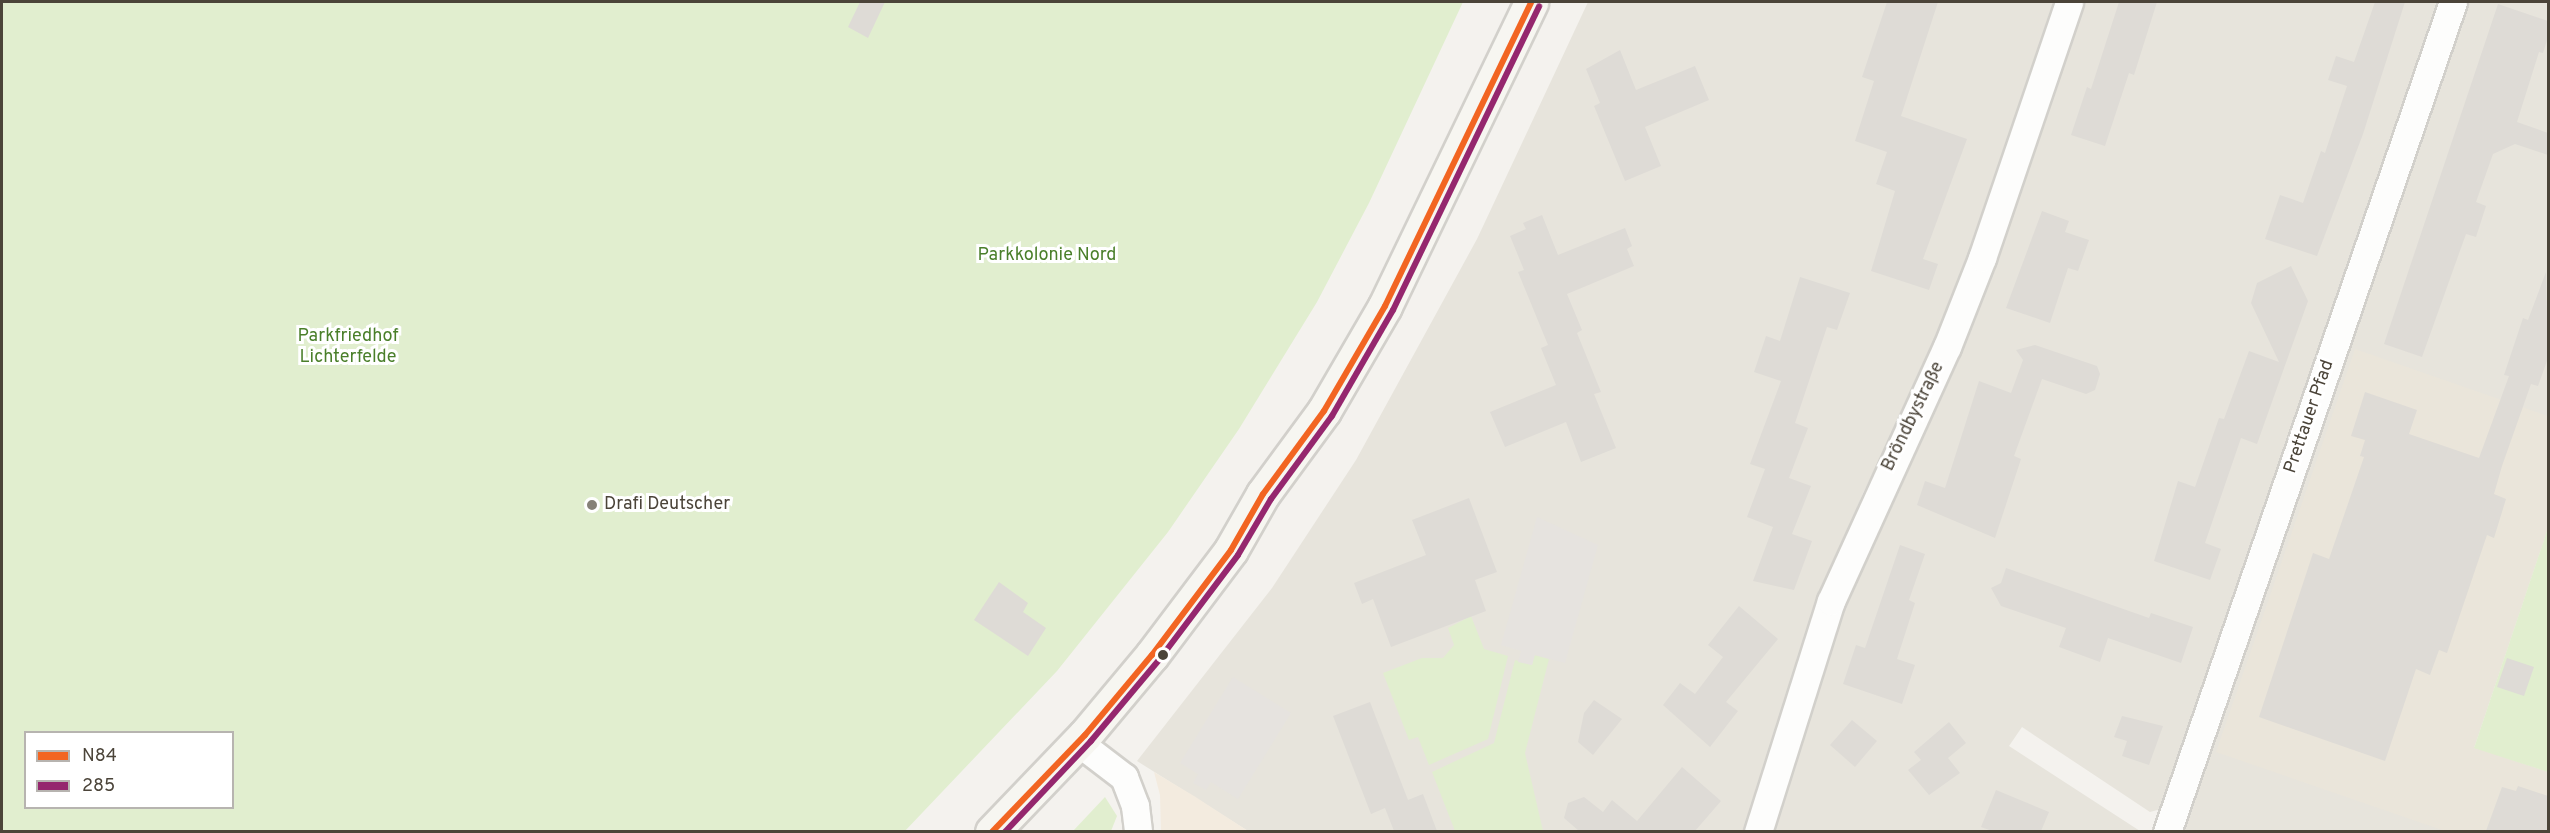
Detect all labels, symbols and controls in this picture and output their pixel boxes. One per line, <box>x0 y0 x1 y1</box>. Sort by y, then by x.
park label: Parkkolonie Nord <box>978 245 1116 267</box>
park label: Parkfriedhof Lichterfelde <box>298 327 398 370</box>
street label: Prettauer Pfad <box>2281 358 2339 476</box>
street label: Bröndbystraße <box>1878 359 1950 475</box>
place label: Drafi Deutscher <box>604 494 730 516</box>
marker: Drafi Deutscher <box>585 498 599 512</box>
unlabelled marker <box>1157 649 1169 661</box>
legend <box>24 731 234 809</box>
text: N84 <box>82 745 117 768</box>
text: 285 <box>82 775 115 798</box>

